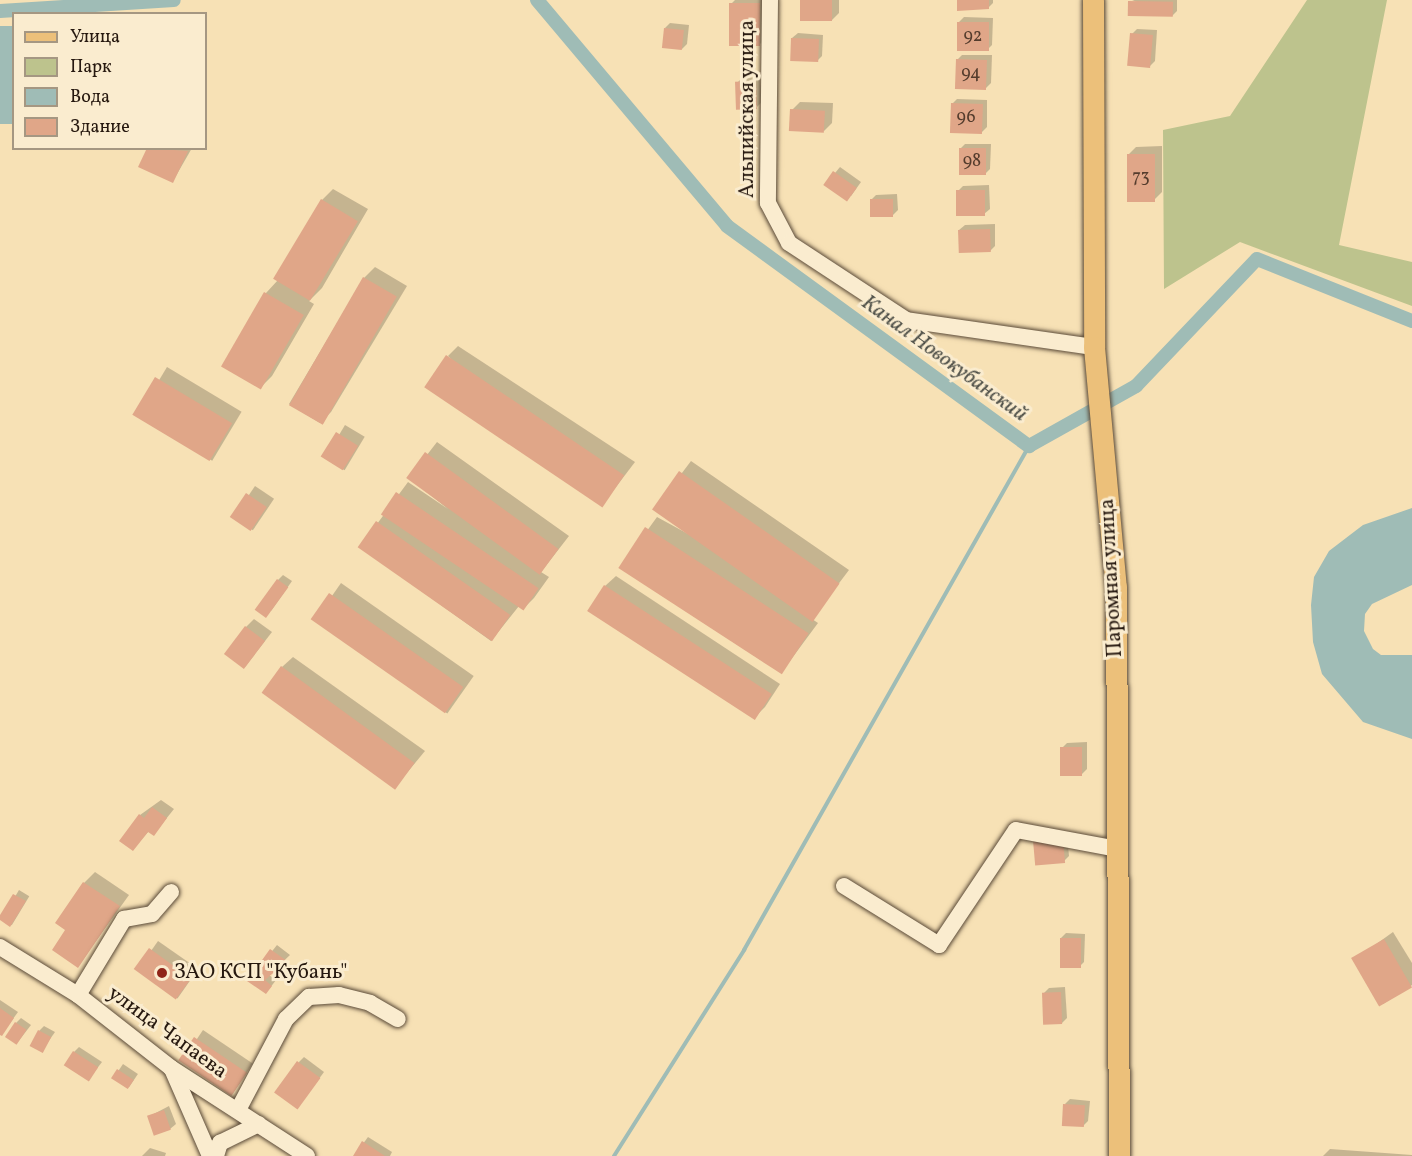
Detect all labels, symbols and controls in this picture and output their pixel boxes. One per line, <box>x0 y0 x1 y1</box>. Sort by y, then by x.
legend <box>12 12 207 150</box>
street label: Альпийская улица <box>735 20 761 198</box>
text: Улица <box>70 25 120 50</box>
house number: 92 <box>963 26 983 48</box>
text: Парк <box>70 55 112 80</box>
house number: 94 <box>961 63 981 85</box>
text: Вода <box>70 85 110 110</box>
house number: 96 <box>956 107 976 129</box>
text: Здание <box>70 115 130 140</box>
house number: 98 <box>963 151 981 173</box>
house number: 73 <box>1132 167 1150 189</box>
water label: Канал Новокубанский <box>856 290 1032 428</box>
street label: Паромная улица <box>1095 498 1129 658</box>
place label: ЗАО КСП "Кубань" <box>174 960 348 986</box>
marker: ЗАО КСП "Кубань" <box>155 966 169 980</box>
street label: улица Чапаева <box>102 981 232 1085</box>

